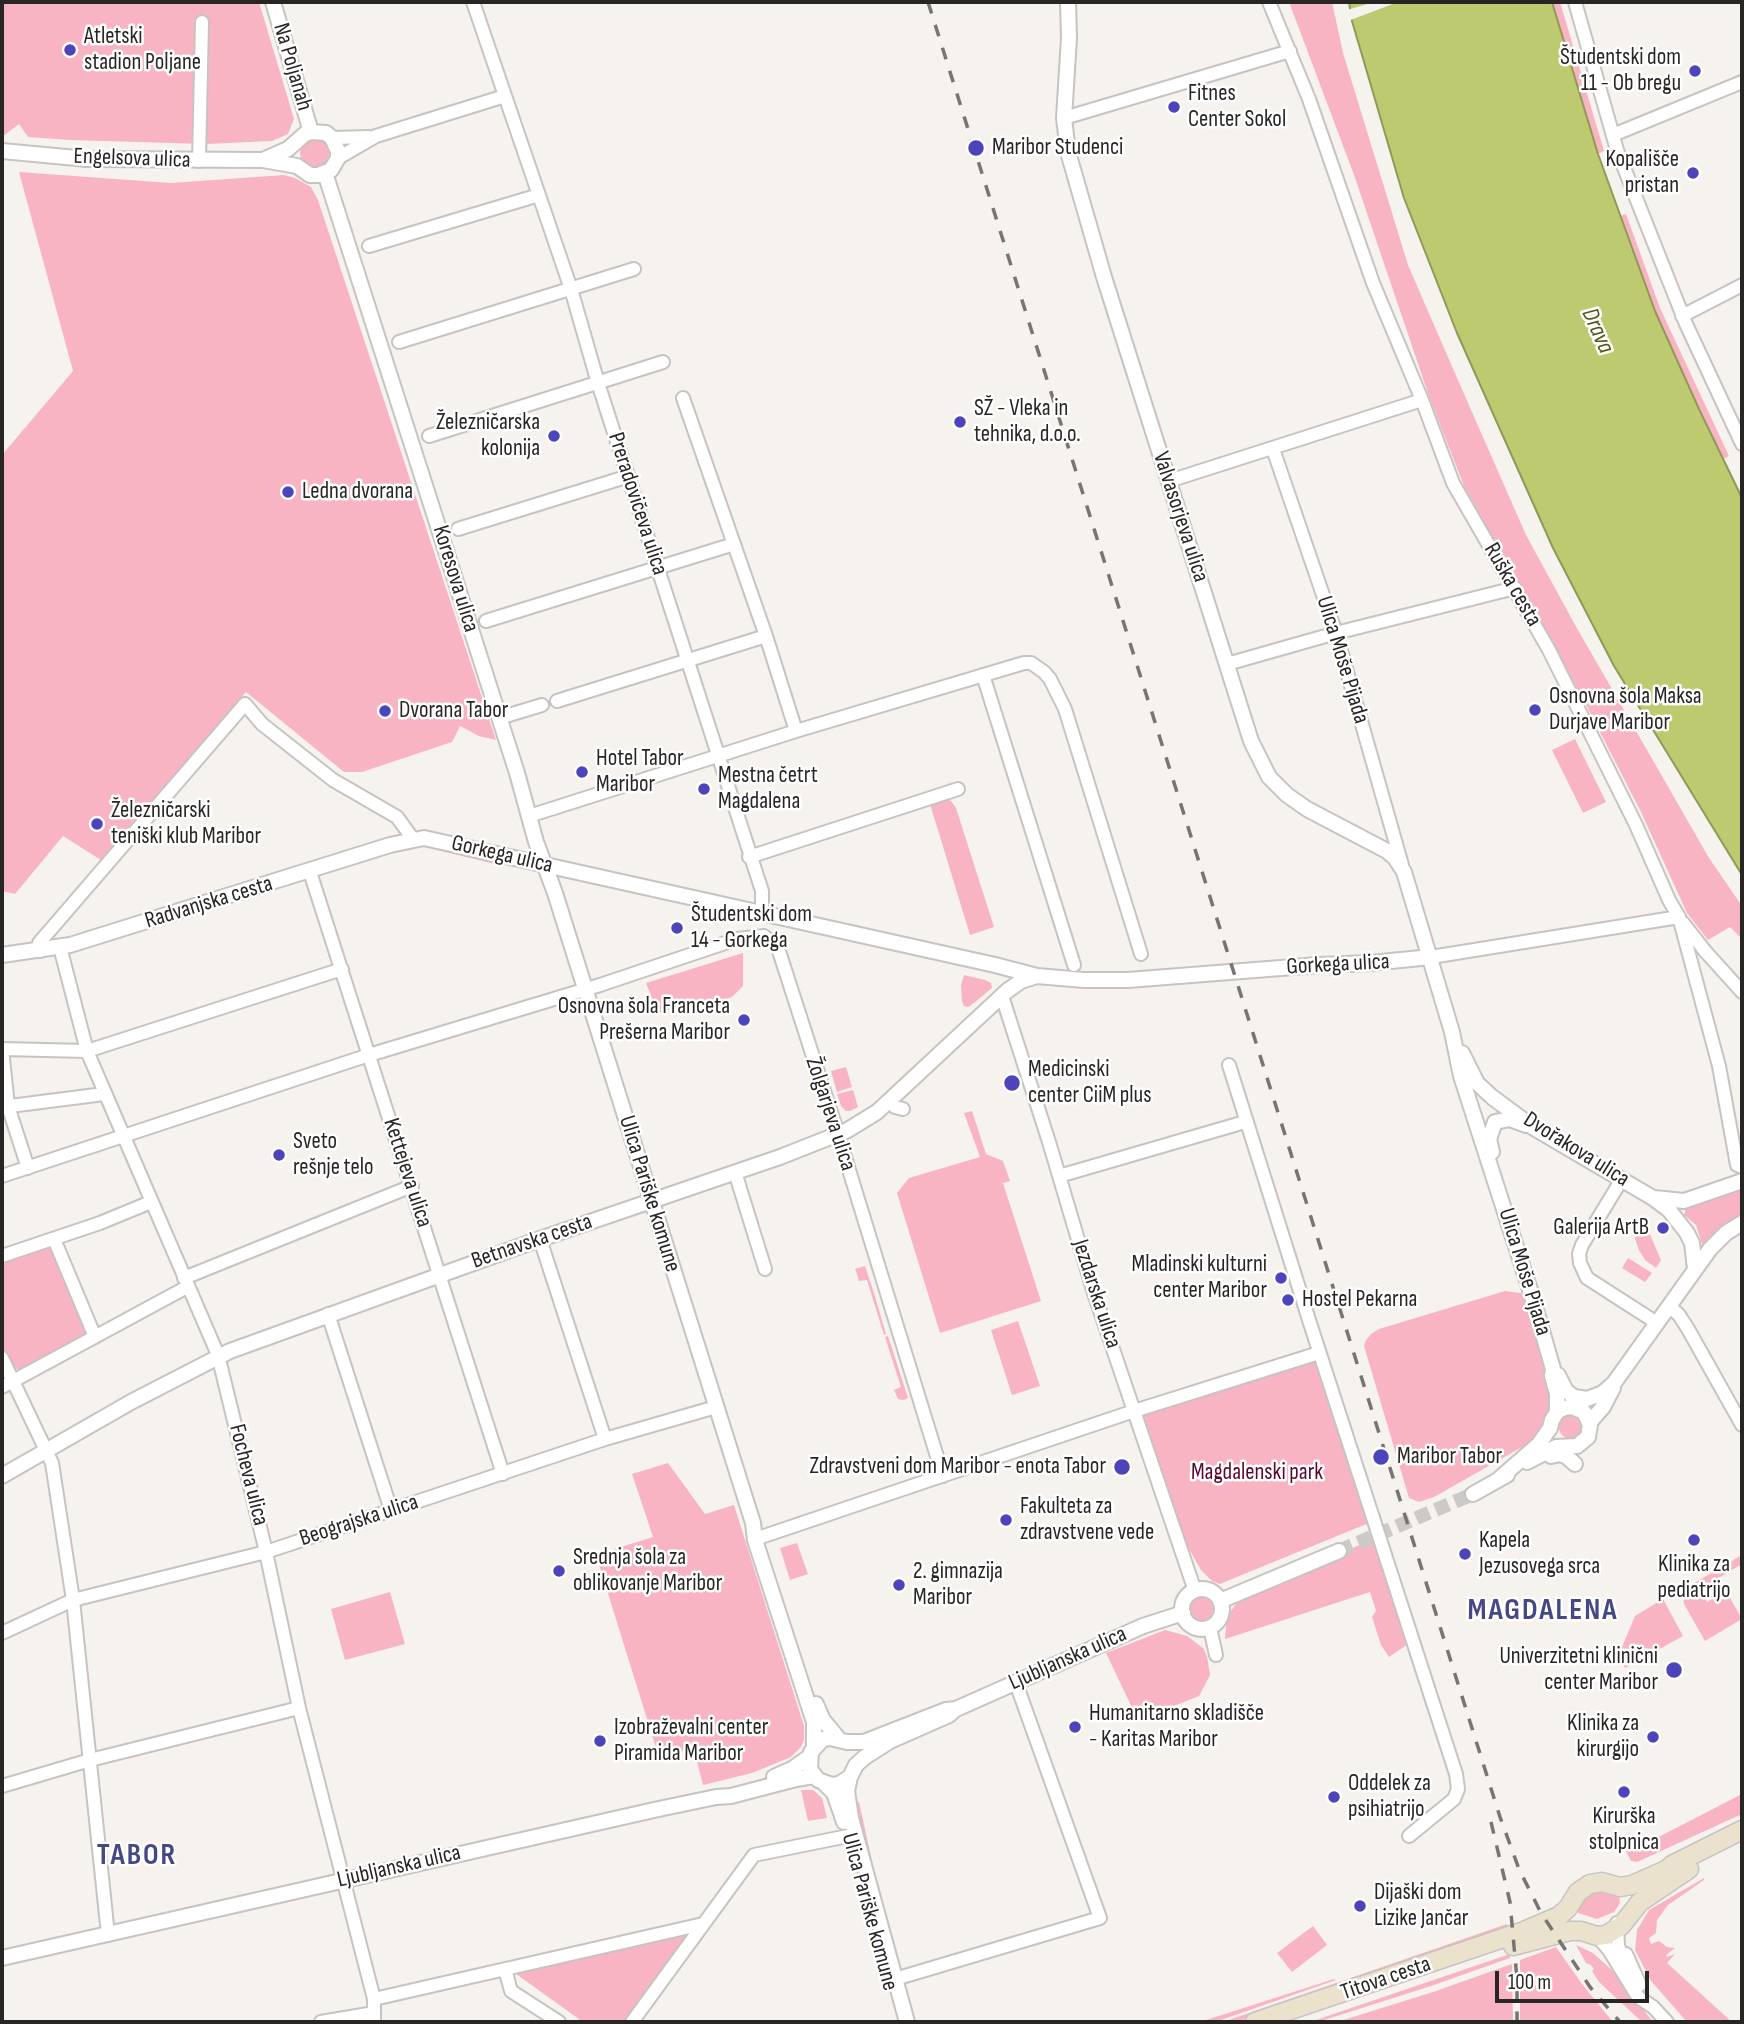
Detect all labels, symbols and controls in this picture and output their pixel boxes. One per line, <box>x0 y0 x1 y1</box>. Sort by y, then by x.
street label: Na Poljanah <box>266 20 318 114</box>
place label: Atletski stadion Poljane <box>84 23 201 77</box>
marker: Atletski stadion Poljane <box>62 42 78 58</box>
place label: Študentski dom 11 - Ob bregu <box>1560 44 1681 98</box>
marker: Študentski dom 11 - Ob bregu <box>1687 63 1703 79</box>
place label: Fitnes Center Sokol <box>1188 80 1286 134</box>
marker: Fitnes Center Sokol <box>1166 99 1182 115</box>
place label: Maribor Studenci <box>992 134 1123 162</box>
marker: Maribor Studenci <box>966 138 986 158</box>
street label: Engelsova ulica <box>73 143 191 175</box>
place label: Kopališče pristan <box>1605 146 1679 200</box>
marker: Kopališče pristan <box>1685 165 1701 181</box>
water label: Drava <box>1574 304 1620 358</box>
place label: SŽ - Vleka in tehnika, d.o.o. <box>974 395 1081 449</box>
place label: Železničarska kolonija <box>436 409 540 463</box>
marker: SŽ - Vleka in tehnika, d.o.o. <box>952 414 968 430</box>
marker: Železničarska kolonija <box>546 428 562 444</box>
street label: Preradovičeva ulica <box>601 429 673 579</box>
street label: Valvasorjeva ulica <box>1146 448 1214 586</box>
place label: Ledna dvorana <box>302 478 413 506</box>
marker: Ledna dvorana <box>280 484 296 500</box>
street label: Koresova ulica <box>426 522 484 636</box>
street label: Ruška cesta <box>1477 538 1547 632</box>
street label: Ulica Moše Pijada <box>1310 593 1374 727</box>
place label: Osnovna šola Maksa Durjave Maribor <box>1549 683 1702 737</box>
place label: Dvorana Tabor <box>399 697 508 725</box>
marker: Osnovna šola Maksa Durjave Maribor <box>1527 702 1543 718</box>
marker: Dvorana Tabor <box>377 703 393 719</box>
place label: Hotel Tabor Maribor <box>596 745 684 799</box>
place label: Mestna četrt Magdalena <box>718 762 818 816</box>
marker: Hotel Tabor Maribor <box>574 764 590 780</box>
marker: Mestna četrt Magdalena <box>696 781 712 797</box>
place label: Železničarski teniški klub Maribor <box>111 797 261 851</box>
marker: Železničarski teniški klub Maribor <box>89 816 105 832</box>
street label: Gorkega ulica <box>449 830 555 880</box>
street label: Radvanjska cesta <box>142 870 276 936</box>
place label: Študentski dom 14 - Gorkega <box>691 901 812 955</box>
marker: Študentski dom 14 - Gorkega <box>669 920 685 936</box>
street label: Gorkega ulica <box>1286 949 1390 981</box>
place label: Osnovna šola Franceta Prešerna Maribor <box>558 993 730 1047</box>
marker: Osnovna šola Franceta Prešerna Maribor <box>736 1012 752 1028</box>
street label: Žolgarjeva ulica <box>799 1054 861 1174</box>
place label: Medicinski center CiiM plus <box>1028 1056 1151 1110</box>
marker: Medicinski center CiiM plus <box>1002 1073 1022 1093</box>
street label: Dvořakova ulica <box>1518 1107 1634 1193</box>
street label: Ulica Pariške komune <box>612 1113 686 1275</box>
street label: Kettejeva ulica <box>376 1115 438 1231</box>
place label: Sveto rešnje telo <box>293 1128 373 1182</box>
marker: Sveto rešnje telo <box>271 1147 287 1163</box>
street label: Ulica Moše Pijada <box>1492 1205 1556 1339</box>
street label: Betnavska cesta <box>468 1208 596 1276</box>
place label: Galerija ArtB <box>1553 1214 1649 1242</box>
marker: Galerija ArtB <box>1655 1220 1671 1236</box>
street label: Jezdarska ulica <box>1065 1236 1127 1352</box>
place label: Mladinski kulturni center Maribor <box>1131 1251 1267 1305</box>
marker: Mladinski kulturni center Maribor <box>1273 1270 1289 1286</box>
place label: Hostel Pekarna <box>1302 1286 1417 1314</box>
marker: Hostel Pekarna <box>1280 1292 1296 1308</box>
street label: Focheva ulica <box>222 1421 274 1529</box>
place label: Maribor Tabor <box>1397 1443 1502 1471</box>
marker: Maribor Tabor <box>1371 1447 1391 1467</box>
place label: Zdravstveni dom Maribor - enota Tabor <box>810 1453 1106 1481</box>
marker: Zdravstveni dom Maribor - enota Tabor <box>1112 1457 1132 1477</box>
park label: Magdalenski park <box>1191 1459 1323 1487</box>
street label: Beograjska ulica <box>296 1489 422 1553</box>
place label: Fakulteta za zdravstvene vede <box>1020 1493 1154 1547</box>
marker: Fakulteta za zdravstvene vede <box>998 1512 1014 1528</box>
place label: Kapela Jezusovega srca <box>1479 1527 1600 1581</box>
marker: Klinika za pediatrijo <box>1686 1532 1702 1548</box>
place label: Srednja šola za oblikovanje Maribor <box>573 1544 722 1598</box>
marker: Kapela Jezusovega srca <box>1457 1546 1473 1562</box>
place label: Klinika za pediatrijo <box>1657 1551 1731 1605</box>
place label: 2. gimnazija Maribor <box>913 1558 1003 1612</box>
marker: Srednja šola za oblikovanje Maribor <box>551 1563 567 1579</box>
marker: 2. gimnazija Maribor <box>891 1577 907 1593</box>
district label: MAGDALENA <box>1469 1593 1617 1629</box>
street label: Ljubljanska ulica <box>1005 1621 1131 1697</box>
place label: Univerzitetni klinični center Maribor <box>1499 1643 1658 1697</box>
marker: Univerzitetni klinični center Maribor <box>1664 1660 1684 1680</box>
place label: Humanitarno skladišče - Karitas Maribor <box>1089 1700 1264 1754</box>
place label: Klinika za kirurgijo <box>1567 1710 1639 1764</box>
place label: Izobraževalni center Piramida Maribor <box>614 1714 768 1768</box>
marker: Humanitarno skladišče - Karitas Maribor <box>1067 1719 1083 1735</box>
marker: Klinika za kirurgijo <box>1645 1729 1661 1745</box>
marker: Izobraževalni center Piramida Maribor <box>592 1733 608 1749</box>
place label: Oddelek za psihiatrijo <box>1348 1770 1431 1824</box>
marker: Kirurška stolpnica <box>1616 1784 1632 1800</box>
marker: Oddelek za psihiatrijo <box>1326 1789 1342 1805</box>
place label: Kirurška stolpnica <box>1589 1803 1659 1857</box>
street label: Ulica Pariške komune <box>835 1830 903 1994</box>
district label: TABOR <box>97 1838 177 1874</box>
street label: Ljubljanska ulica <box>335 1839 463 1895</box>
place label: Dijaški dom Lizike Jančar <box>1374 1879 1468 1933</box>
marker: Dijaški dom Lizike Jančar <box>1352 1898 1368 1914</box>
street label: Titova cesta <box>1337 1951 1435 2007</box>
scale bar <box>1499 1958 1653 2002</box>
text: 100 m <box>1508 1970 1551 1995</box>

